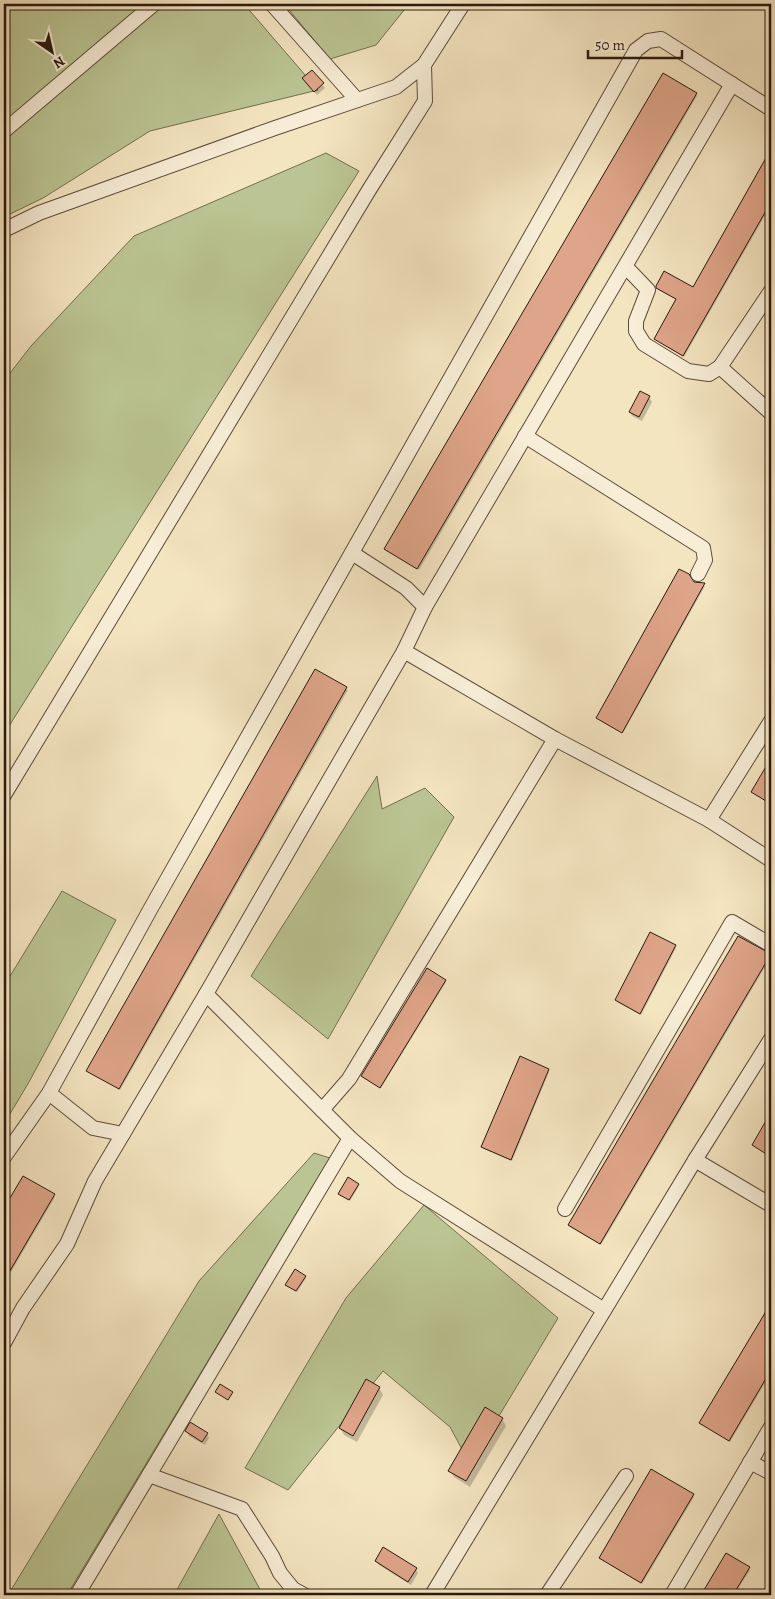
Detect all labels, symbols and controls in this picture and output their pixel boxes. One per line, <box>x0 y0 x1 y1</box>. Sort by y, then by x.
north arrow <box>28 28 78 78</box>
scale bar <box>588 28 681 60</box>
text: 50 m <box>595 35 625 55</box>
text: N <box>49 52 69 73</box>

